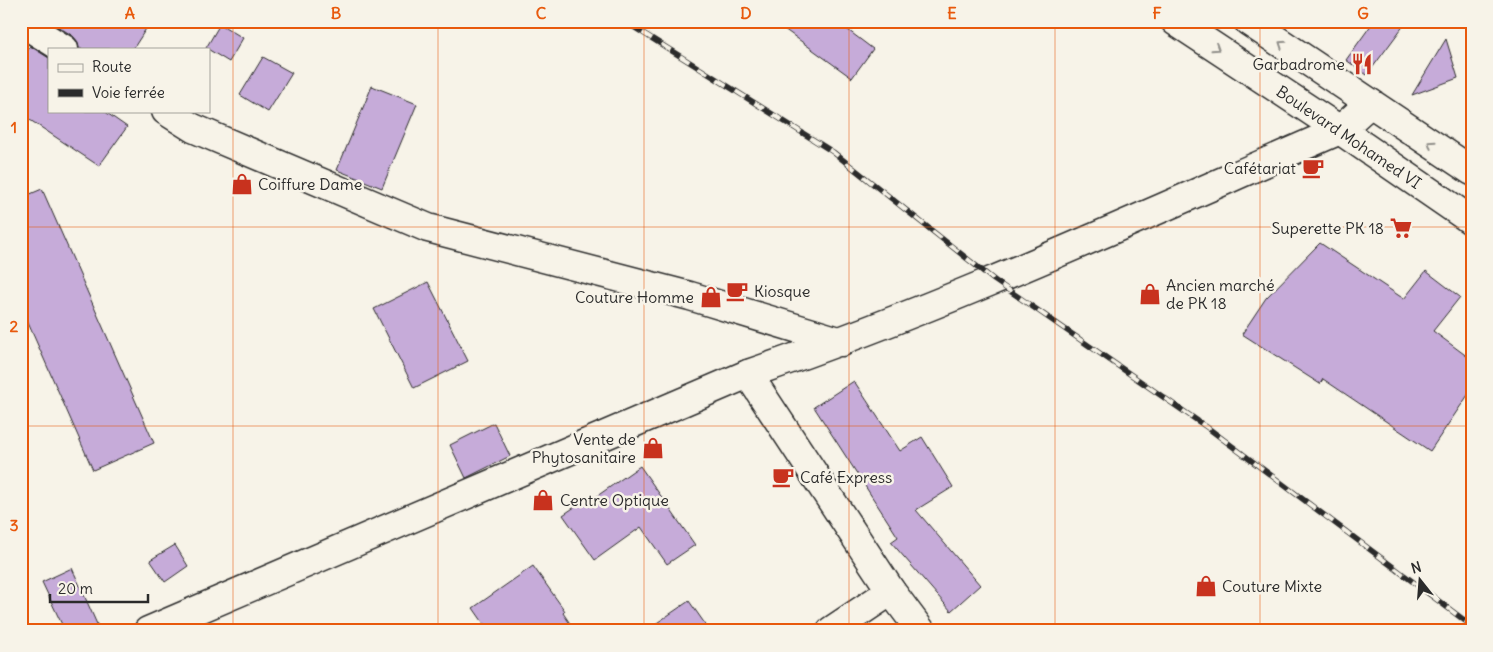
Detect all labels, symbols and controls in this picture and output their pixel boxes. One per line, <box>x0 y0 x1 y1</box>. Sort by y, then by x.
text: A <box>125 3 135 23</box>
text: B <box>331 3 342 23</box>
text: C <box>536 3 547 23</box>
text: D <box>740 3 752 23</box>
text: E <box>947 3 957 23</box>
text: F <box>1152 3 1162 23</box>
text: G <box>1357 3 1369 23</box>
one-way arrow <box>1278 41 1288 50</box>
one-way arrow <box>1210 42 1220 51</box>
legend <box>48 48 210 112</box>
restaurant icon: Garbadrome <box>1349 51 1375 77</box>
place label: Garbadrome <box>1252 54 1345 74</box>
text: Route <box>92 57 132 76</box>
street label: Boulevard Mohamed VI <box>1273 81 1425 193</box>
text: Voie ferrée <box>92 83 165 102</box>
text: 1 <box>11 117 17 137</box>
one-way arrow <box>1428 141 1437 150</box>
cafe icon: Cafétariat <box>1300 155 1326 181</box>
place label: Cafétariat <box>1224 158 1297 178</box>
shop icon: Coiffure Dame <box>229 171 255 197</box>
place label: Coiffure Dame <box>258 174 362 194</box>
supermarket icon: Superette PK 18 <box>1388 215 1414 241</box>
place label: Superette PK 18 <box>1271 218 1384 238</box>
place label: Ancien marché de PK 18 <box>1166 275 1275 313</box>
cafe icon: Kiosque <box>724 278 750 304</box>
place label: Kiosque <box>754 281 810 301</box>
shop icon: Ancien marché de PK 18 <box>1137 281 1163 307</box>
shop icon: Couture Homme <box>698 284 724 310</box>
place label: Couture Homme <box>575 287 694 307</box>
text: 2 <box>10 316 19 336</box>
place label: Vente de Phytosanitaire <box>532 429 636 467</box>
shop icon: Vente de Phytosanitaire <box>640 435 666 461</box>
cafe icon: Café Express <box>770 464 796 490</box>
place label: Café Express <box>800 467 892 487</box>
shop icon: Centre Optique <box>530 487 556 513</box>
place label: Centre Optique <box>560 490 669 510</box>
text: 3 <box>9 515 19 535</box>
north arrow <box>1396 554 1446 604</box>
text: N <box>1409 558 1423 578</box>
scale bar <box>50 572 148 604</box>
shop icon: Couture Mixte <box>1193 573 1219 599</box>
place label: Couture Mixte <box>1222 576 1322 596</box>
text: 20 m <box>58 579 93 598</box>

